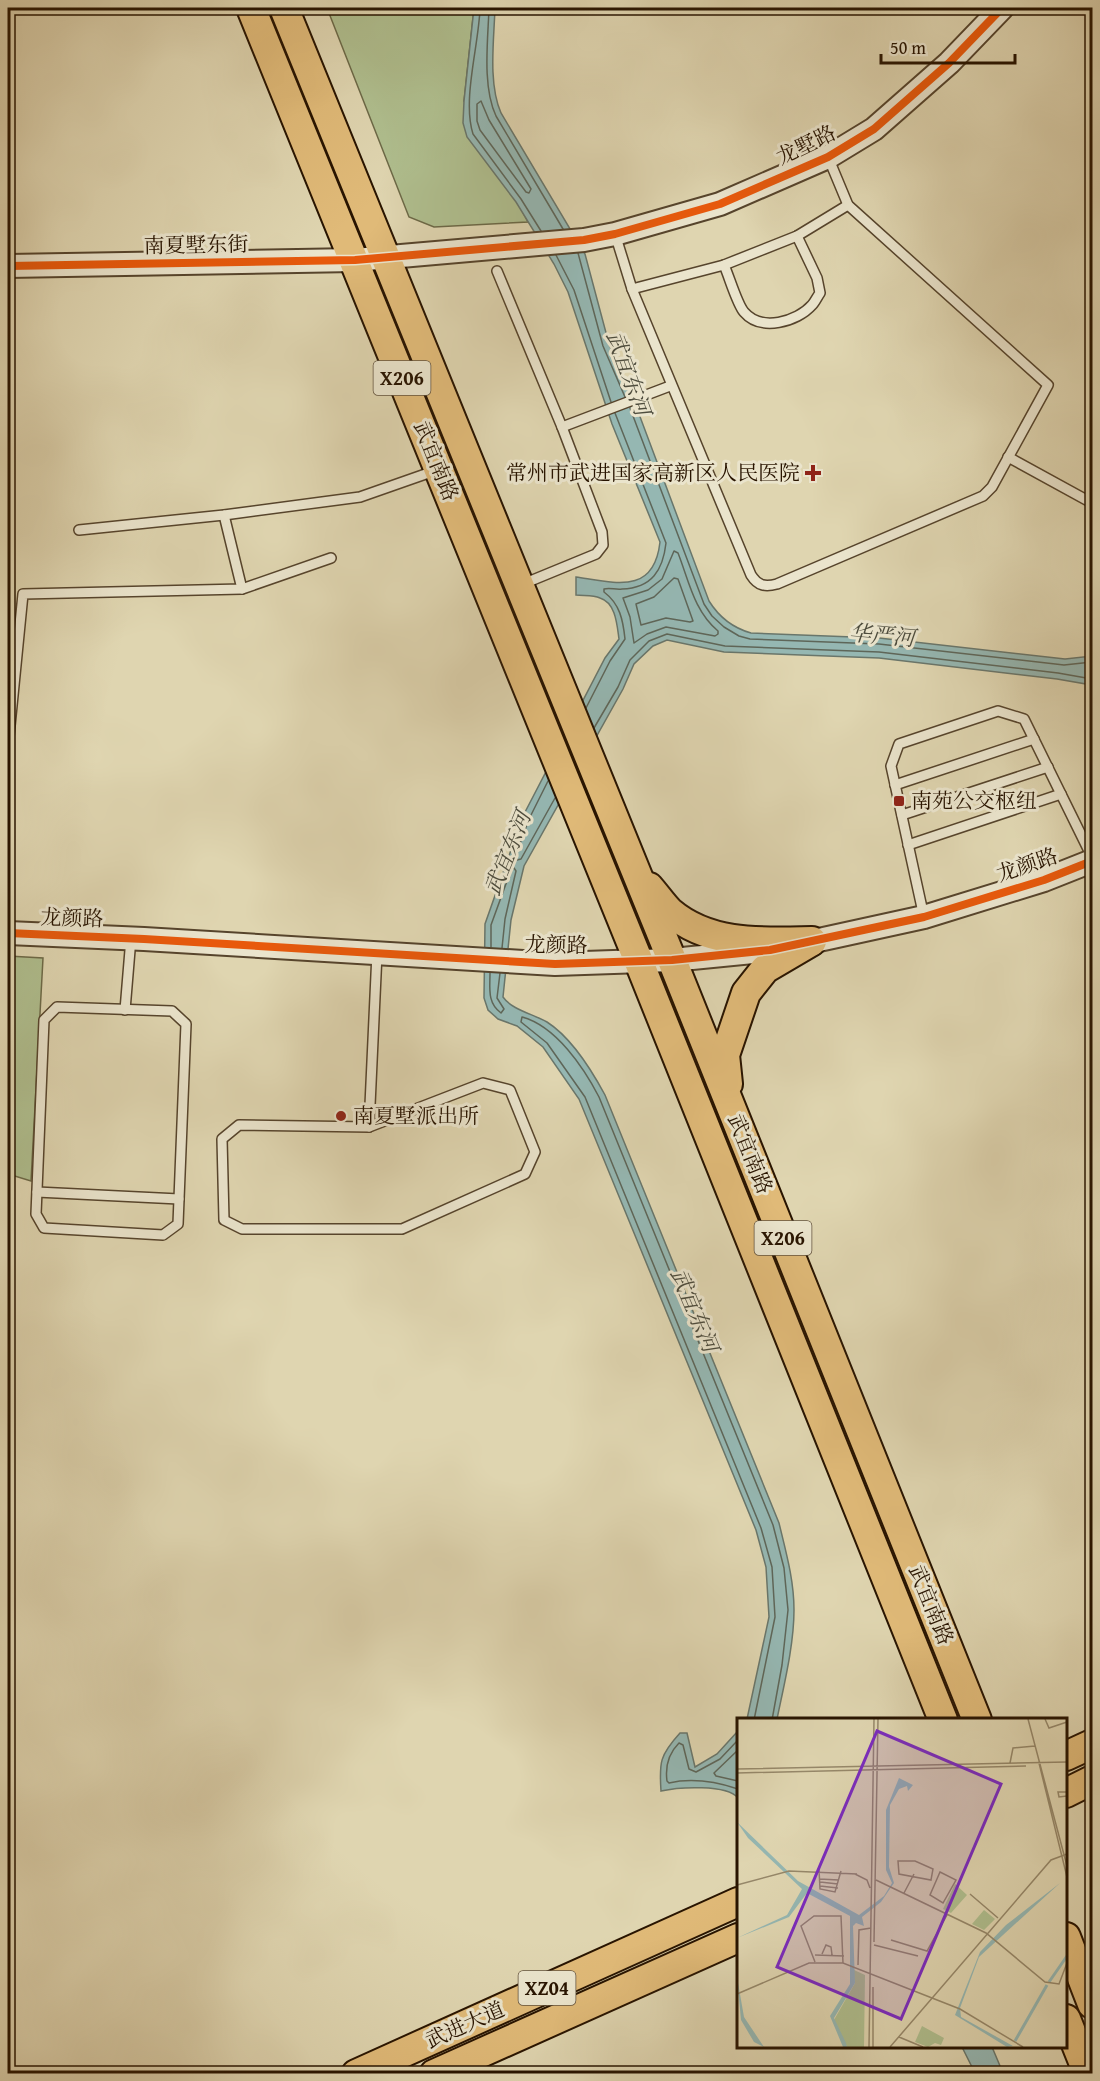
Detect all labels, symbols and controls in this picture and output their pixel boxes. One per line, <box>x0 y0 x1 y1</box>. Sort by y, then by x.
scale bar <box>881 27 1014 65</box>
text: 50 m <box>890 34 926 61</box>
street label: 龙墅路 <box>771 117 841 172</box>
street label: 南夏墅东街 <box>143 228 249 261</box>
water label: 武宜东河 <box>599 326 660 424</box>
road number: X206 <box>374 361 430 395</box>
street label: 武宜南路 <box>406 416 467 506</box>
place label: 常州市武进国家高新区人民医院 <box>506 457 800 488</box>
marker: 常州市武进国家高新区人民医院 <box>804 464 822 482</box>
water label: 华严河 <box>848 616 920 654</box>
place label: 南苑公交枢纽 <box>911 785 1037 816</box>
marker: 南苑公交枢纽 <box>892 794 906 808</box>
water label: 武宜东河 <box>476 803 540 900</box>
street label: 龙颜路 <box>992 840 1062 889</box>
street label: 龙颜路 <box>40 901 104 934</box>
street label: 龙颜路 <box>524 928 588 961</box>
place label: 南夏墅派出所 <box>353 1100 479 1131</box>
marker: 南夏墅派出所 <box>334 1109 348 1123</box>
street label: 武宜南路 <box>720 1109 781 1199</box>
road number: X206 <box>754 1221 812 1255</box>
water label: 武宜东河 <box>663 1263 728 1360</box>
street label: 武宜南路 <box>901 1560 962 1650</box>
inset map <box>737 1718 1067 2048</box>
road number: XZ04 <box>518 1971 576 2005</box>
street label: 武进大道 <box>420 1993 509 2056</box>

